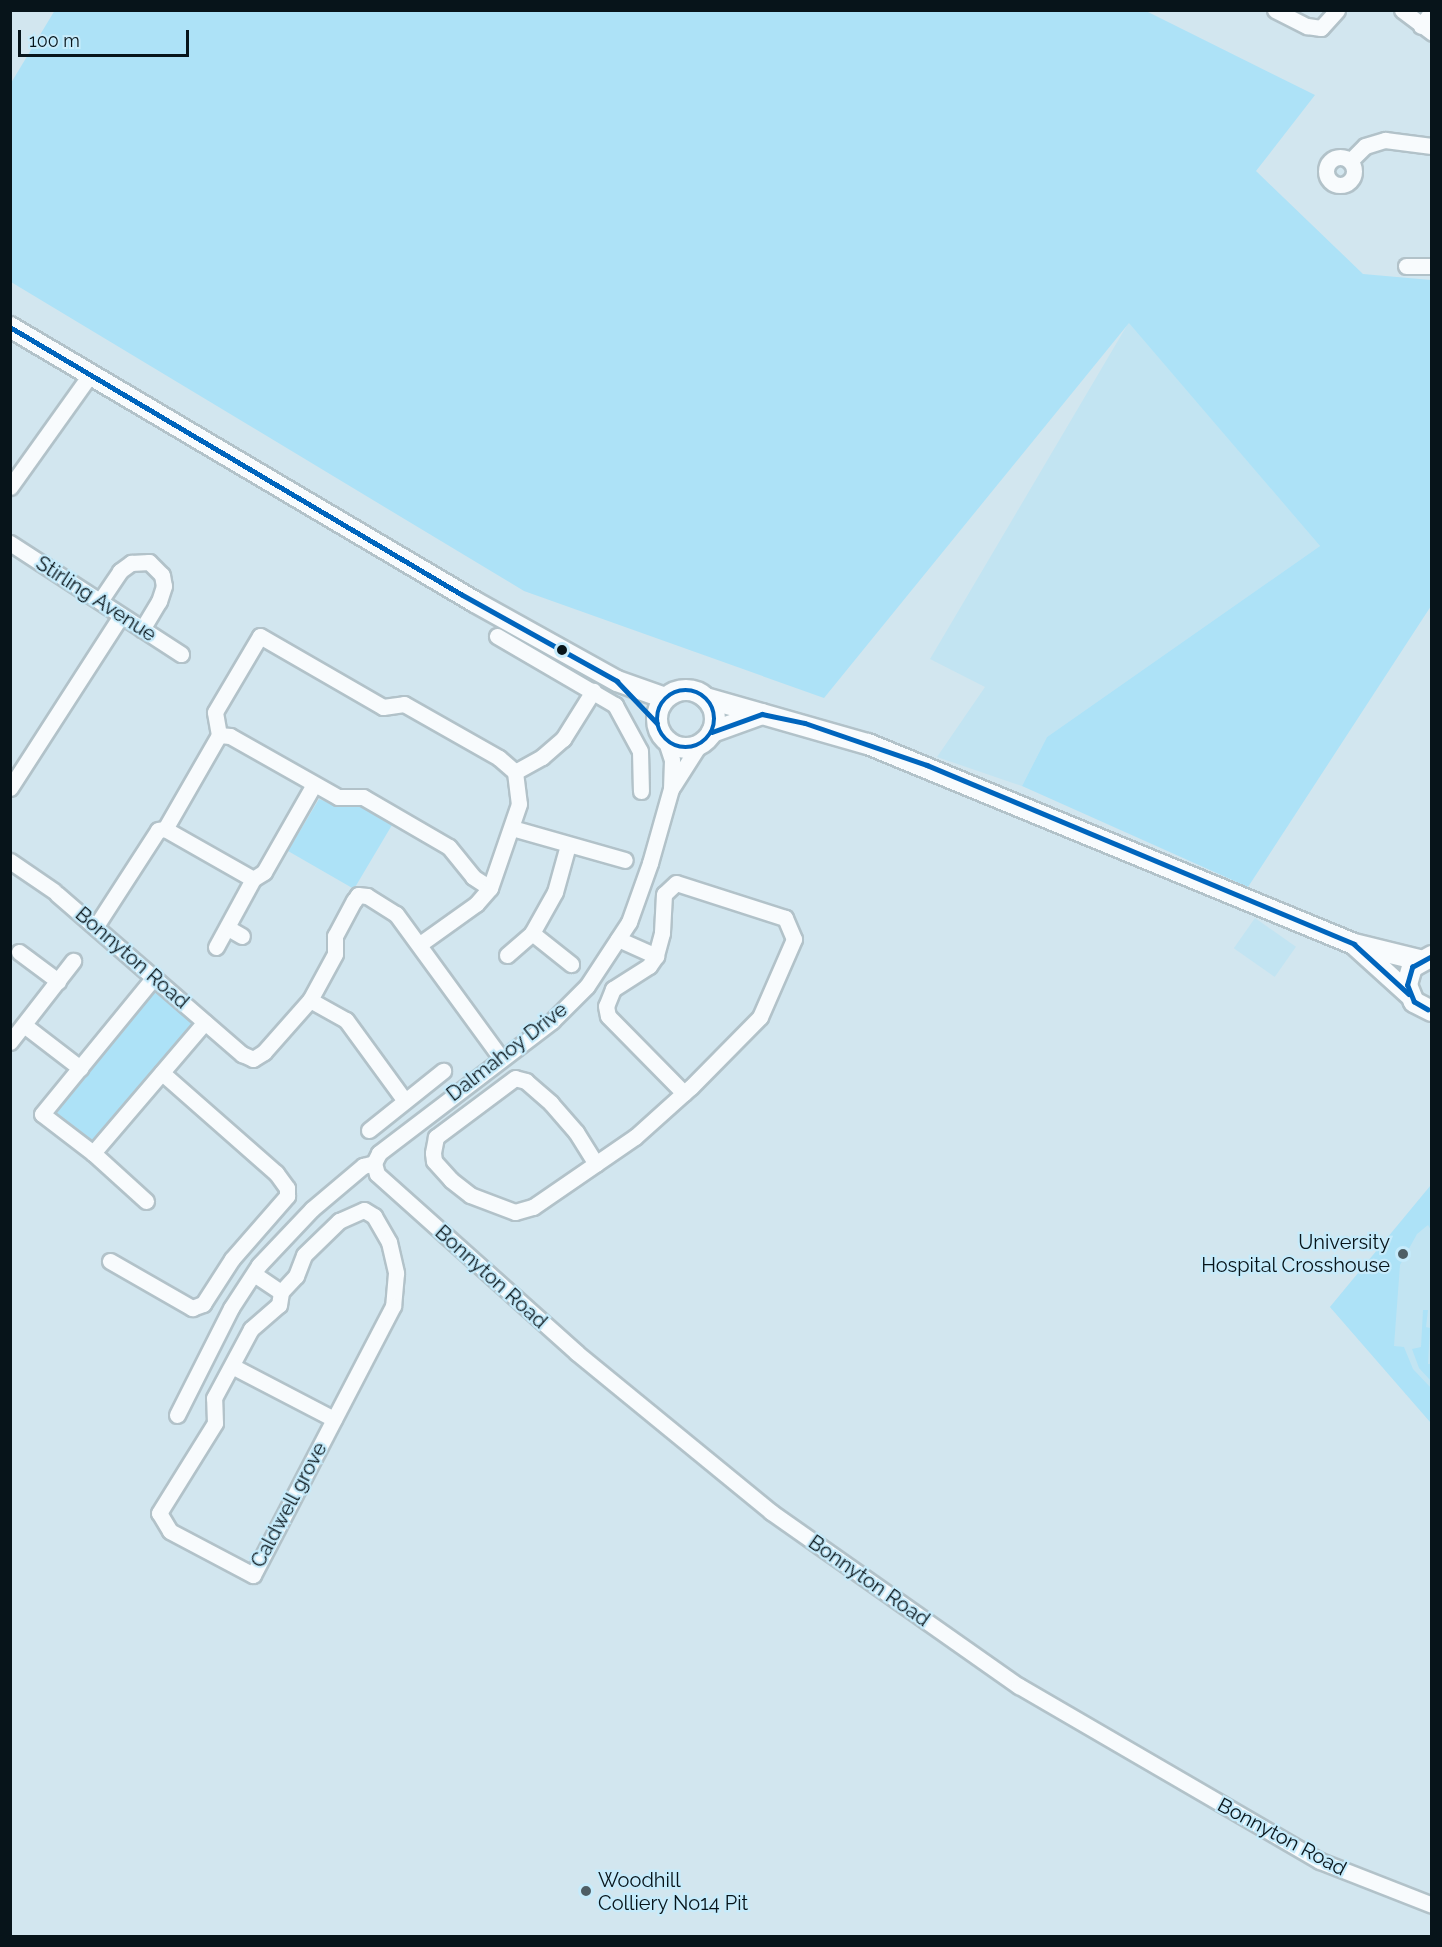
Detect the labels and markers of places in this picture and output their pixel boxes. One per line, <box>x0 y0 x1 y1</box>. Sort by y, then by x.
unlabelled marker <box>556 644 568 656</box>
place label: University Hospital Crosshouse <box>1201 1230 1390 1277</box>
marker: University Hospital Crosshouse <box>1394 1245 1412 1263</box>
place label: Woodhill Colliery No14 Pit <box>598 1868 749 1915</box>
marker: Woodhill Colliery No14 Pit <box>579 1884 593 1898</box>

